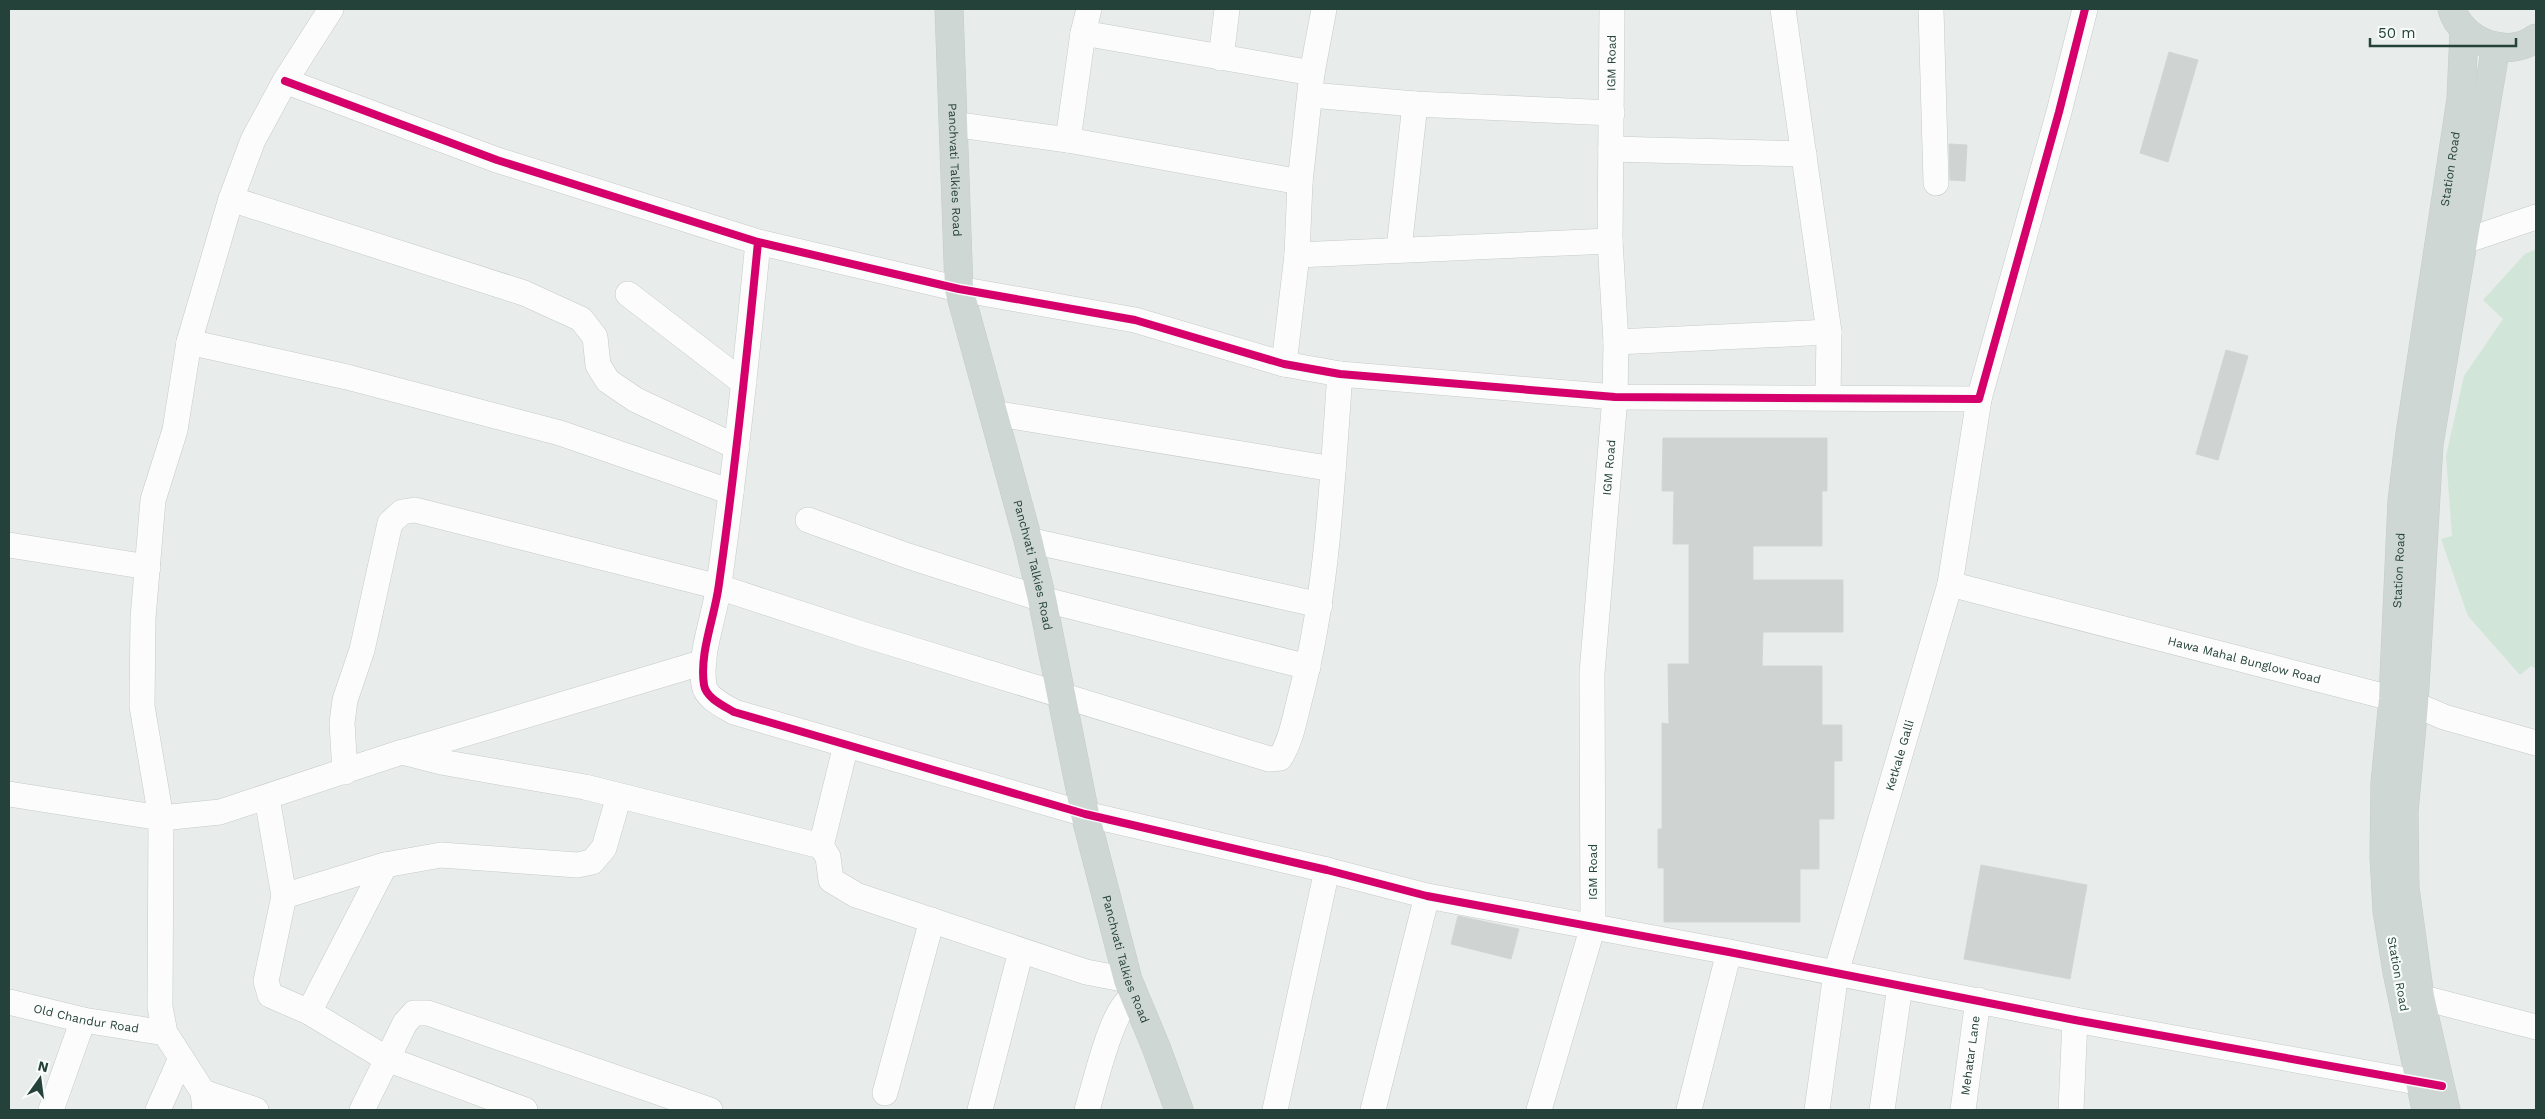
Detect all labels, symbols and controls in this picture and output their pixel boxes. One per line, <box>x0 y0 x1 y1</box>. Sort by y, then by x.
scale bar <box>2370 15 2516 47</box>
text: 50 m <box>2378 24 2415 42</box>
street label: IGM Road <box>1604 35 1619 91</box>
street label: Panchvati Talkies Road <box>945 103 964 237</box>
street label: Station Road <box>2438 131 2463 207</box>
street label: IGM Road <box>1600 439 1618 496</box>
street label: Panchvati Talkies Road <box>1010 498 1055 631</box>
street label: Station Road <box>2390 532 2408 608</box>
street label: Hawa Mahal Bunglow Road <box>2166 634 2322 687</box>
street label: Ketkale Galli <box>1883 718 1917 793</box>
street label: IGM Road <box>1586 844 1600 900</box>
street label: Panchvati Talkies Road <box>1099 893 1152 1025</box>
street label: Station Road <box>2385 936 2411 1012</box>
street label: Old Chandur Road <box>32 1001 140 1036</box>
street label: Mehatar Lane <box>1958 1015 1983 1096</box>
north arrow <box>15 1054 65 1104</box>
text: N <box>36 1057 50 1075</box>

